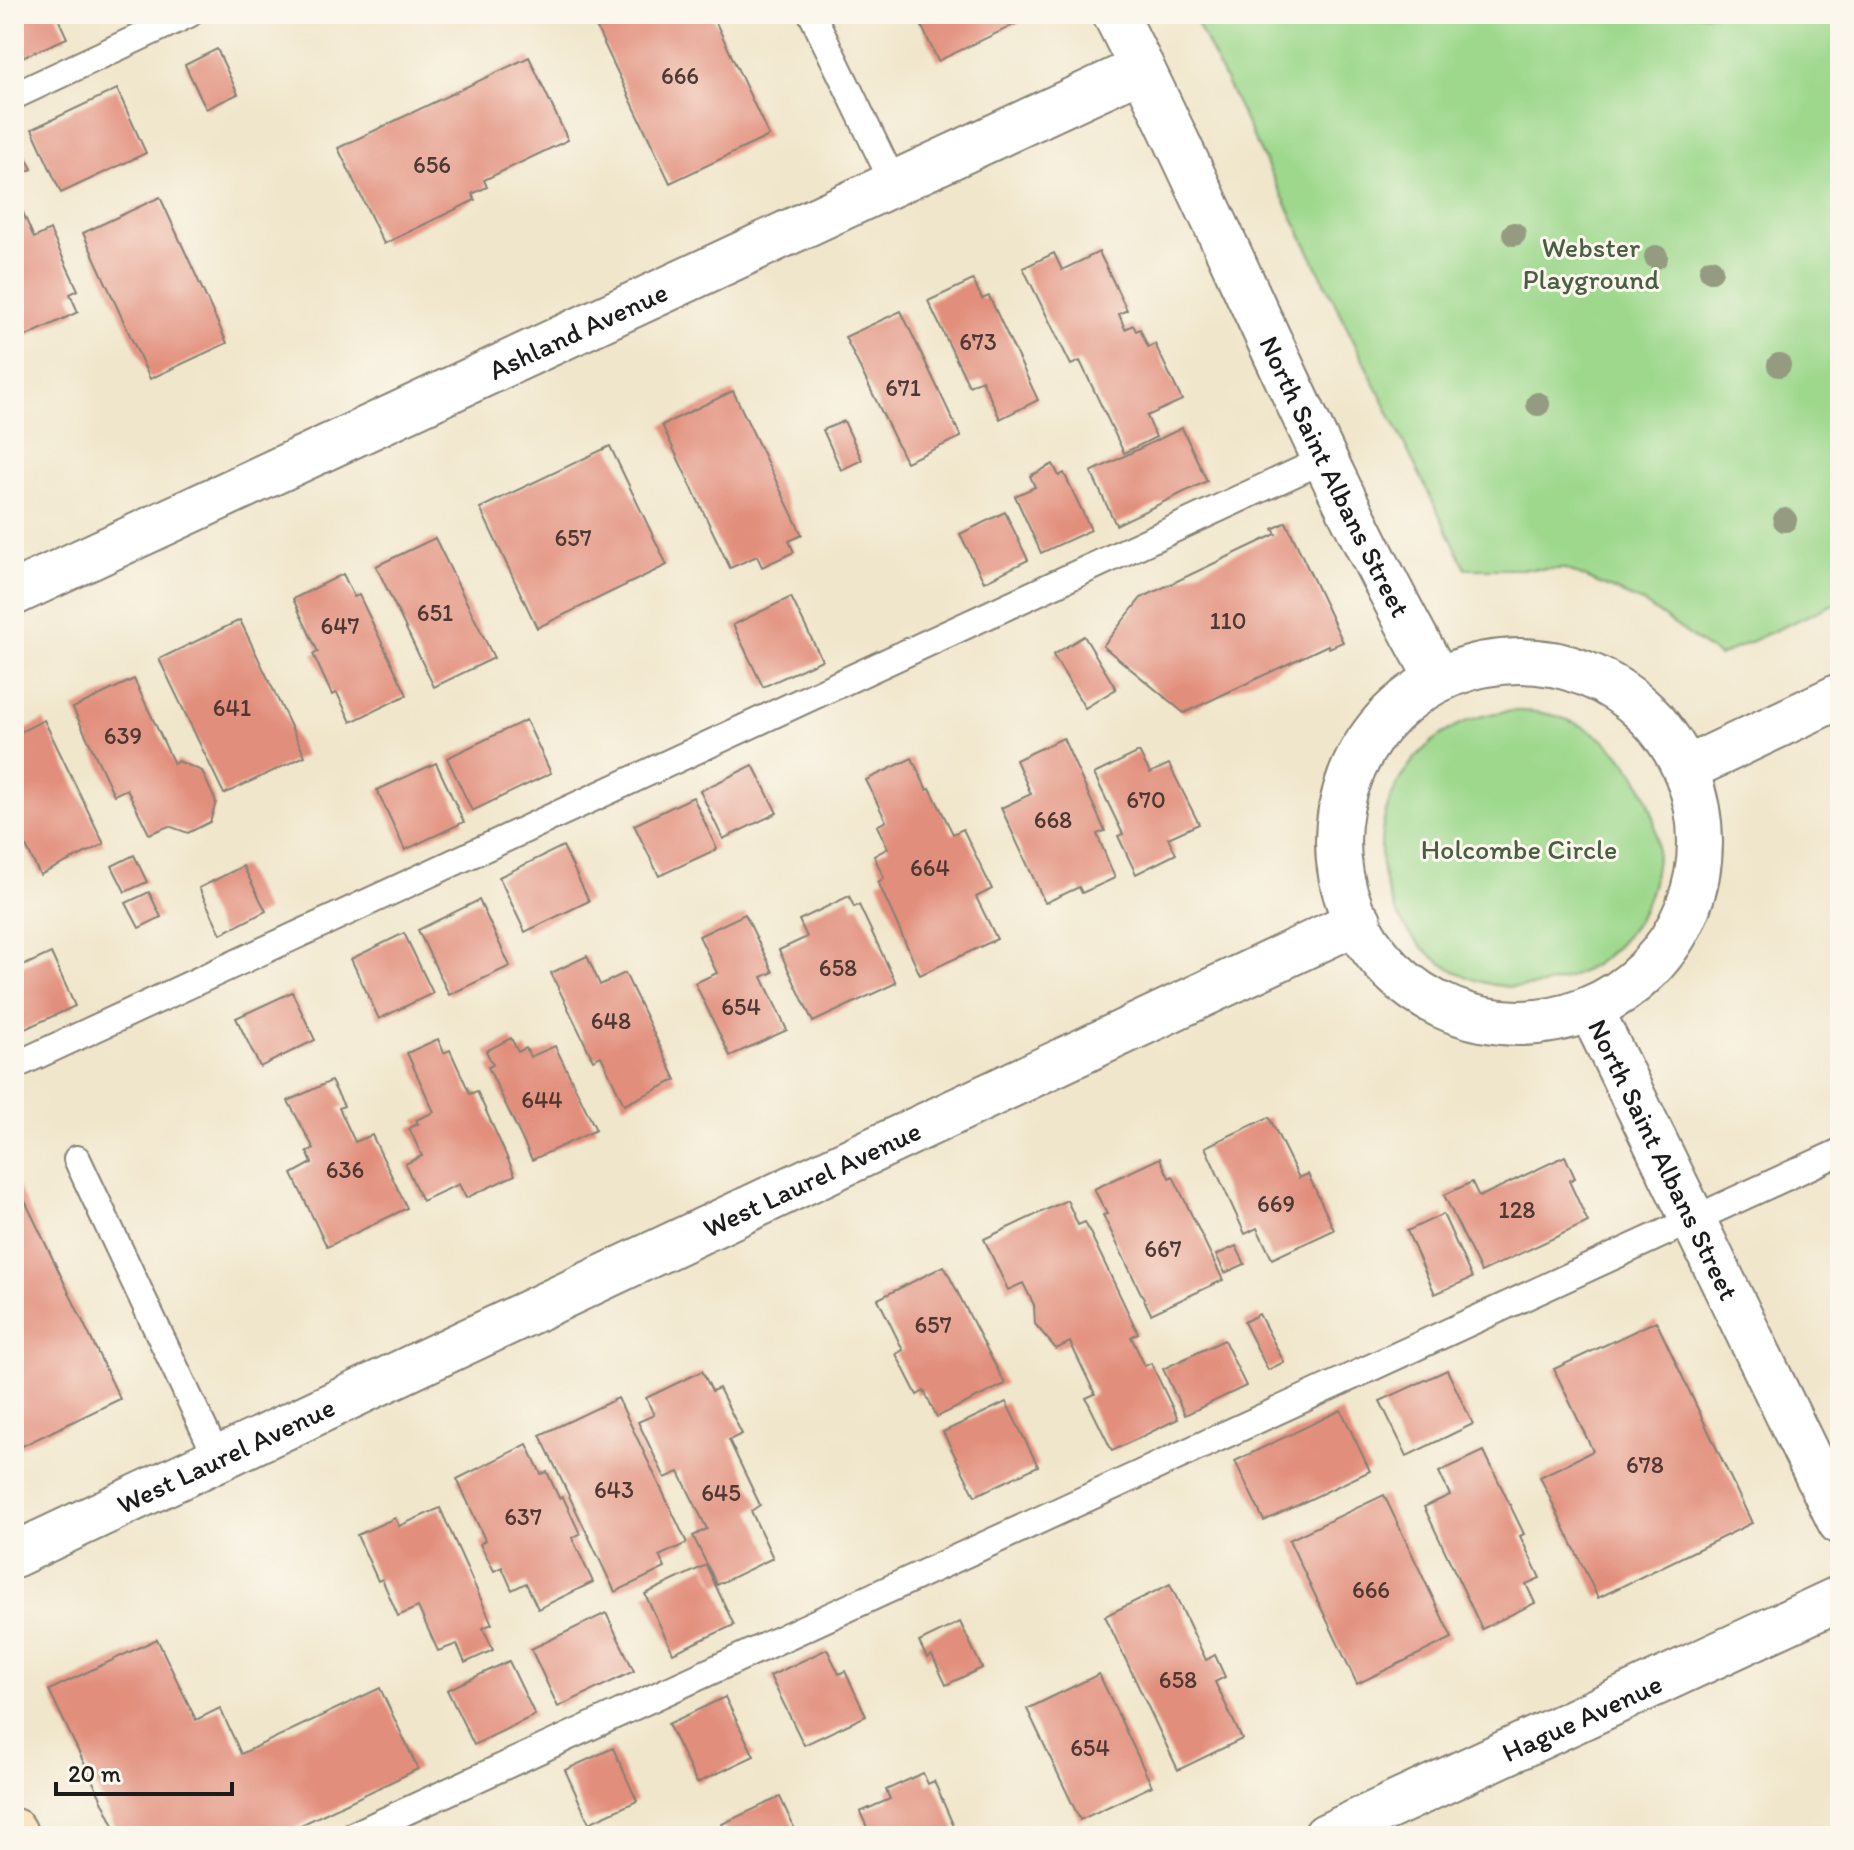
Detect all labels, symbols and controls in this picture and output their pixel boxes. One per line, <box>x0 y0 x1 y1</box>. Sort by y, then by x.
house number: 666 <box>661 61 699 90</box>
house number: 656 <box>413 150 451 179</box>
park label: Webster Playground <box>1522 230 1660 296</box>
street label: Ashland Avenue <box>483 274 673 387</box>
house number: 673 <box>959 327 997 356</box>
street label: North Saint Albans Street <box>1252 330 1418 623</box>
house number: 671 <box>885 373 921 402</box>
house number: 657 <box>554 523 592 552</box>
house number: 651 <box>417 598 453 627</box>
house number: 110 <box>1209 606 1247 635</box>
house number: 647 <box>320 611 360 640</box>
house number: 641 <box>213 693 251 722</box>
house number: 639 <box>104 721 142 750</box>
house number: 670 <box>1126 785 1166 814</box>
house number: 668 <box>1034 805 1072 834</box>
park label: Holcombe Circle <box>1421 832 1617 866</box>
house number: 664 <box>910 853 950 882</box>
house number: 658 <box>819 953 857 982</box>
house number: 654 <box>721 992 761 1021</box>
house number: 648 <box>591 1006 631 1035</box>
street label: North Saint Albans Street <box>1581 1013 1746 1306</box>
house number: 644 <box>521 1085 563 1114</box>
street label: West Laurel Avenue <box>697 1113 926 1245</box>
house number: 636 <box>326 1155 364 1184</box>
house number: 669 <box>1257 1189 1295 1218</box>
house number: 128 <box>1499 1195 1535 1224</box>
house number: 667 <box>1144 1234 1182 1263</box>
house number: 657 <box>914 1310 952 1339</box>
street label: West Laurel Avenue <box>111 1389 340 1521</box>
house number: 678 <box>1626 1450 1664 1479</box>
house number: 643 <box>594 1475 634 1504</box>
house number: 645 <box>701 1478 741 1507</box>
house number: 637 <box>504 1502 542 1531</box>
house number: 666 <box>1352 1575 1390 1604</box>
house number: 658 <box>1159 1665 1197 1694</box>
street label: Hague Avenue <box>1497 1666 1667 1769</box>
house number: 654 <box>1070 1733 1110 1762</box>
scale bar <box>56 1746 232 1796</box>
text: 20 m <box>68 1759 121 1788</box>

